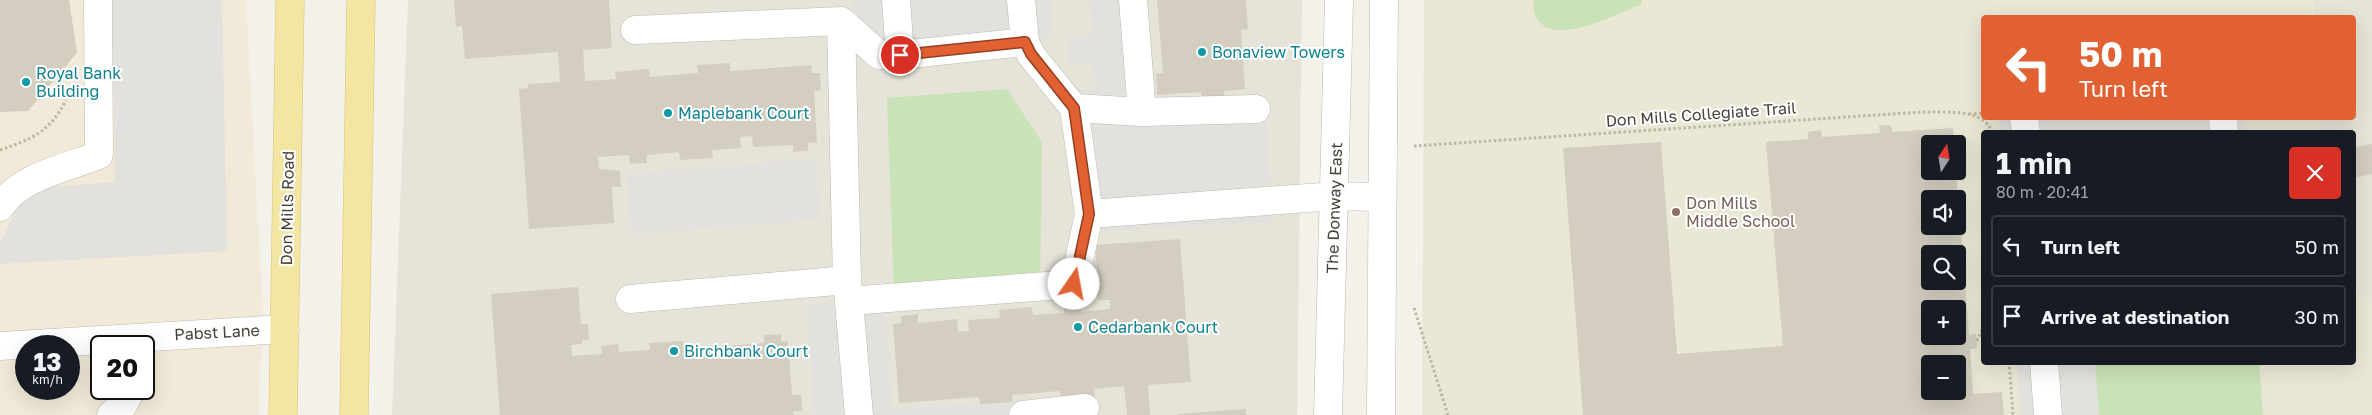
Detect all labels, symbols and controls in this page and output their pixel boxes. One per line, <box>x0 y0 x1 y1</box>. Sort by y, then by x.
text: 50 m <box>2079 33 2162 75</box>
pin <box>879 34 921 76</box>
icon: left <box>1996 35 2061 100</box>
icon: arrive <box>886 41 914 69</box>
place label: Bonaview Towers <box>1212 42 1345 62</box>
marker: Bonaview Towers <box>1196 46 1208 58</box>
place label: Royal Bank Building <box>36 63 121 101</box>
text: Turn left <box>2079 75 2168 102</box>
marker: Royal Bank Building <box>20 76 32 88</box>
street label: Don Mills Collegiate Trail <box>1605 97 1797 131</box>
place label: Maplebank Court <box>678 103 810 123</box>
marker: Maplebank Court <box>662 107 674 119</box>
north arrow <box>1921 135 1966 180</box>
map controls <box>1921 135 1966 400</box>
street label: The Donway East <box>1322 142 1346 274</box>
text: 1 min <box>1996 145 2072 181</box>
button: close <box>2289 147 2341 199</box>
street label: Don Mills Road <box>276 151 298 265</box>
text: 80 m · 20:41 <box>1996 182 2088 202</box>
button: sound <box>1921 190 1966 235</box>
place label: Don Mills Middle School <box>1686 193 1795 231</box>
marker: Don Mills Middle School <box>1670 206 1682 218</box>
icon: left <box>1998 232 2026 260</box>
text: Turn left <box>2041 235 2120 258</box>
text: 50 m <box>2295 235 2339 258</box>
button: search <box>1921 245 1966 290</box>
position arrow <box>1047 257 1099 309</box>
button: + <box>1921 300 1966 345</box>
icon: arrive <box>1998 302 2026 330</box>
text: Arrive at destination <box>2041 305 2229 328</box>
text: 30 m <box>2295 305 2339 328</box>
place label: Cedarbank Court <box>1088 317 1218 337</box>
street label: Pabst Lane <box>174 320 260 344</box>
marker: Cedarbank Court <box>1072 321 1084 333</box>
speed limit sign: 20 <box>90 335 155 400</box>
place label: Birchbank Court <box>684 341 809 361</box>
marker: Birchbank Court <box>668 345 680 357</box>
text: 13 <box>33 346 62 377</box>
button: − <box>1921 355 1966 400</box>
text: km/h <box>32 372 63 387</box>

